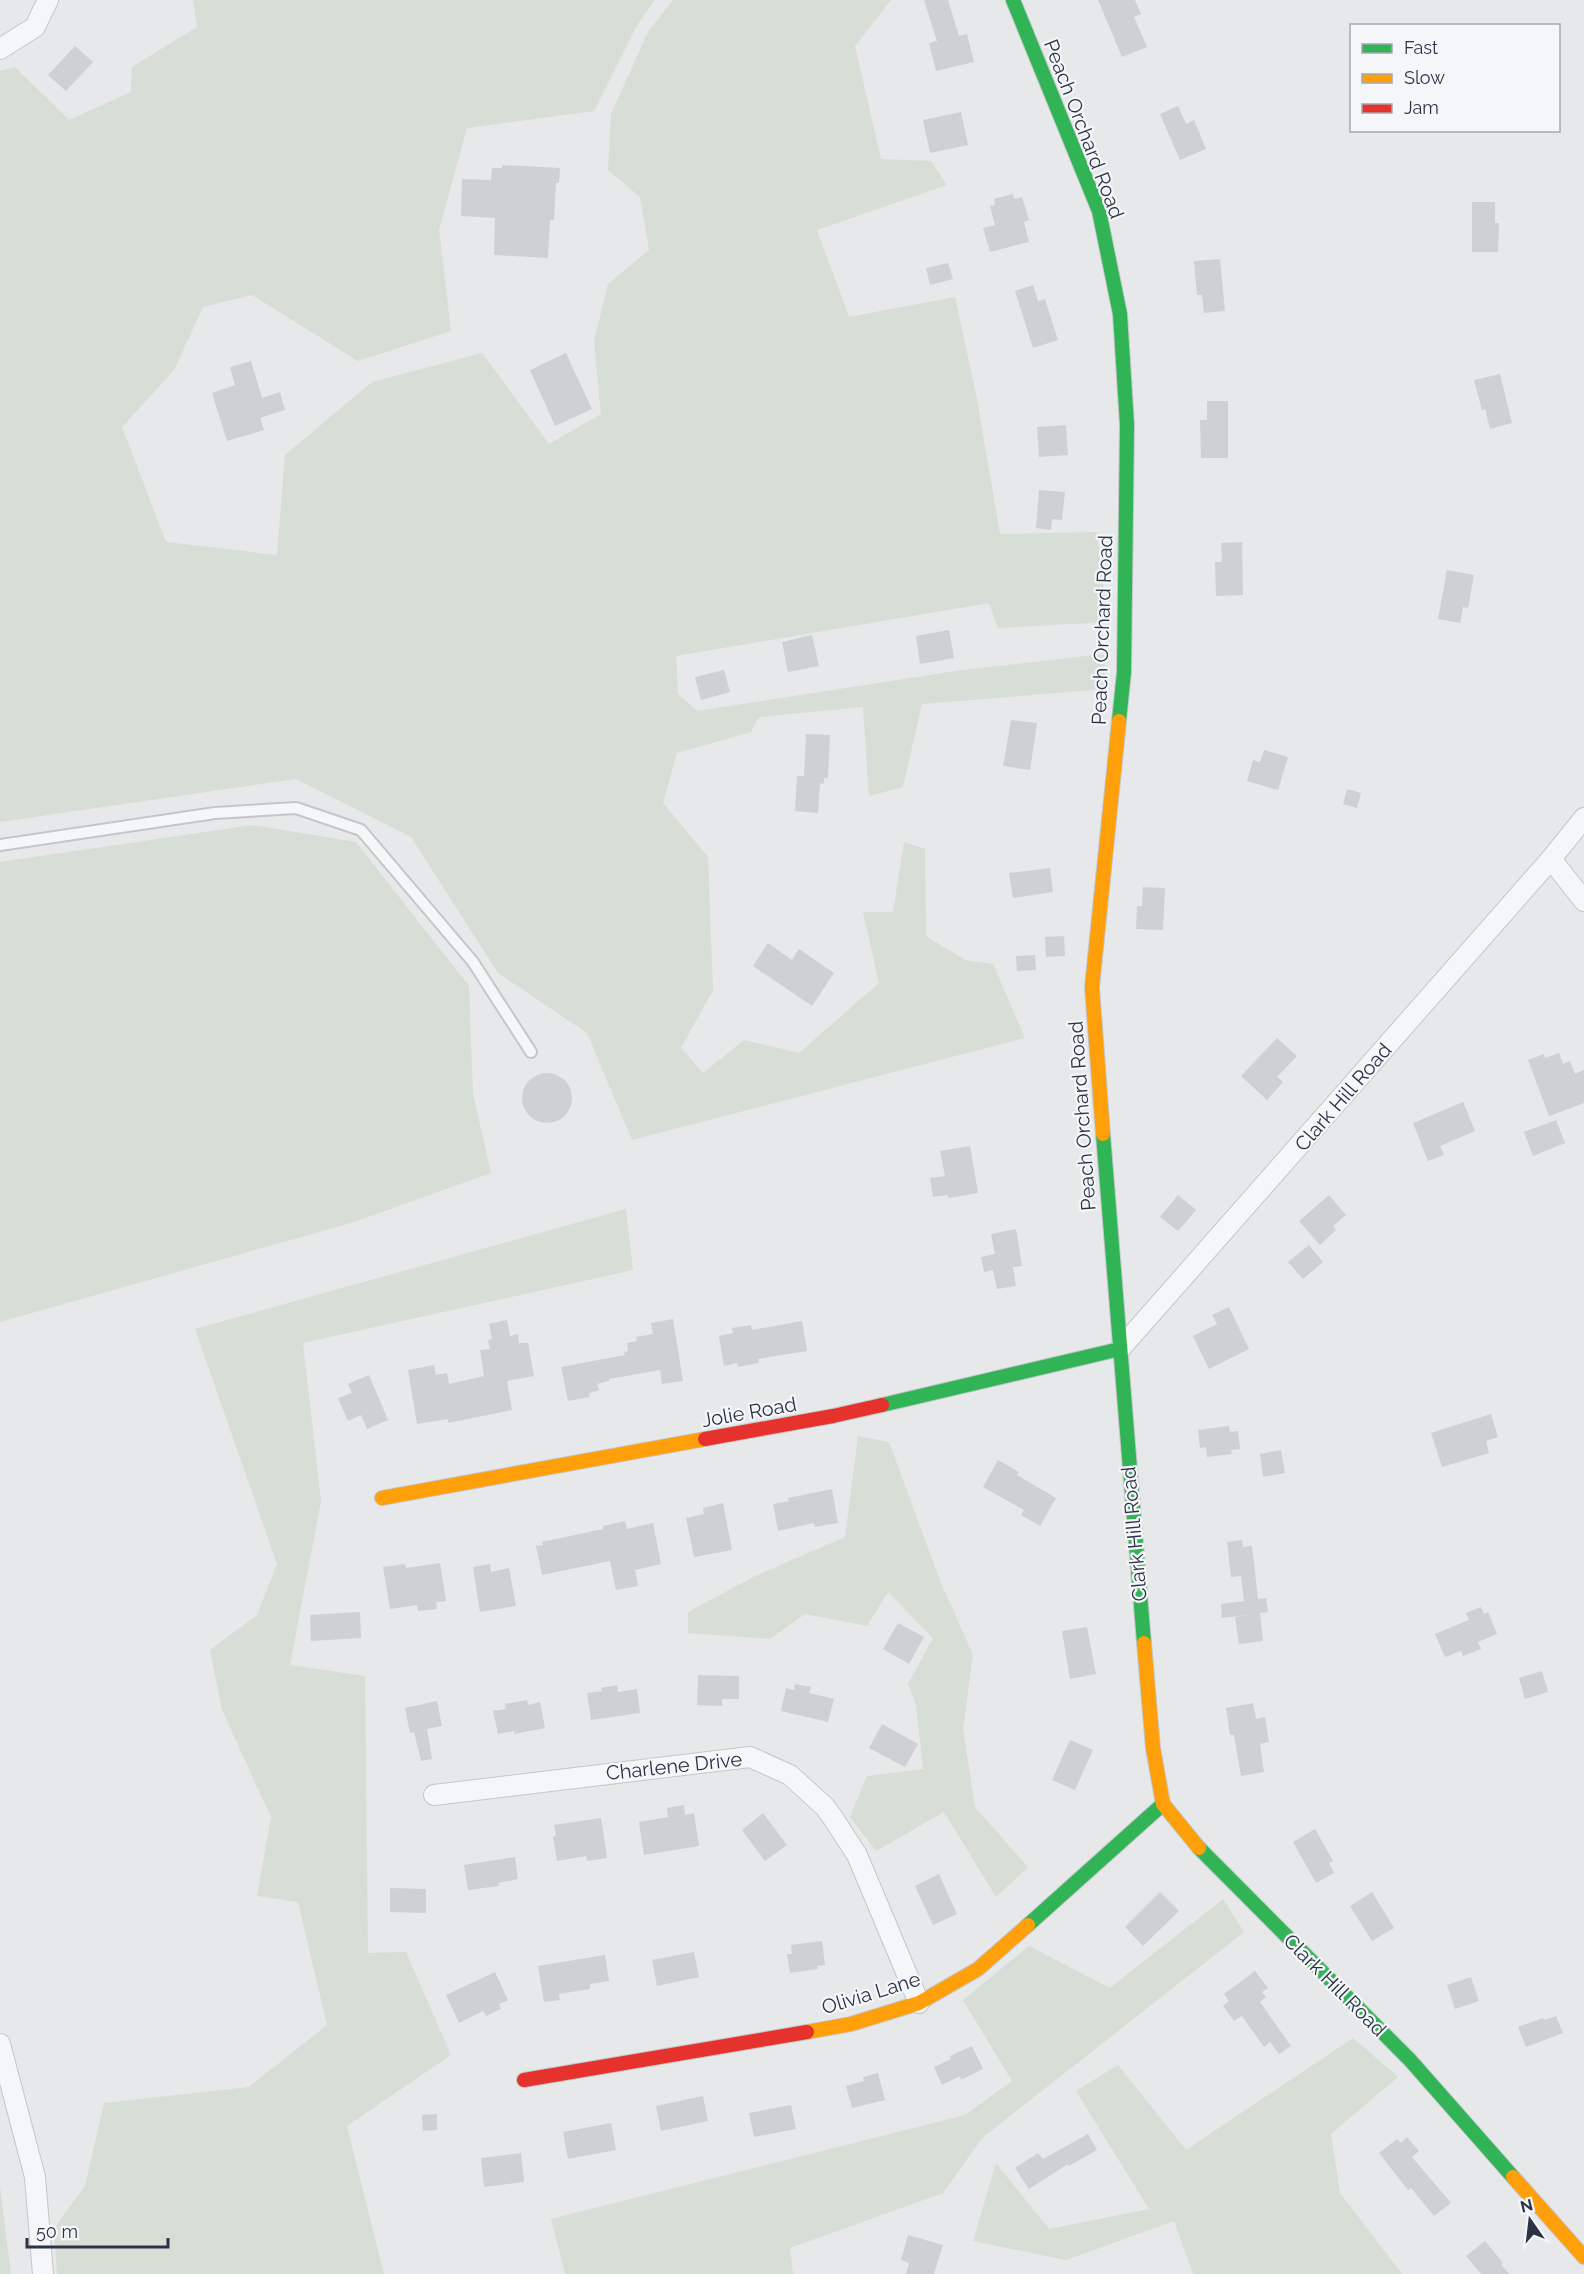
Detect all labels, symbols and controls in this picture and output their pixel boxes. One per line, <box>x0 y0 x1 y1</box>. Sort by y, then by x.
legend <box>1350 24 1560 132</box>
street label: Peach Orchard Road <box>1039 36 1129 222</box>
text: Fast <box>1404 37 1438 58</box>
text: Slow <box>1404 67 1445 88</box>
text: Jam <box>1404 97 1439 118</box>
street label: Peach Orchard Road <box>1087 535 1117 725</box>
street label: Peach Orchard Road <box>1063 1020 1101 1212</box>
street label: Clark Hill Road <box>1290 1038 1396 1156</box>
street label: Jolie Road <box>700 1392 798 1432</box>
street label: Clark Hill Road <box>1116 1466 1152 1602</box>
street label: Charlene Drive <box>605 1747 743 1785</box>
street label: Clark Hill Road <box>1279 1929 1391 2041</box>
street label: Olivia Lane <box>819 1967 923 2019</box>
north arrow <box>1500 2190 1560 2250</box>
text: N <box>1518 2195 1535 2217</box>
scale bar <box>27 2211 168 2249</box>
text: 50 m <box>36 2221 78 2242</box>

